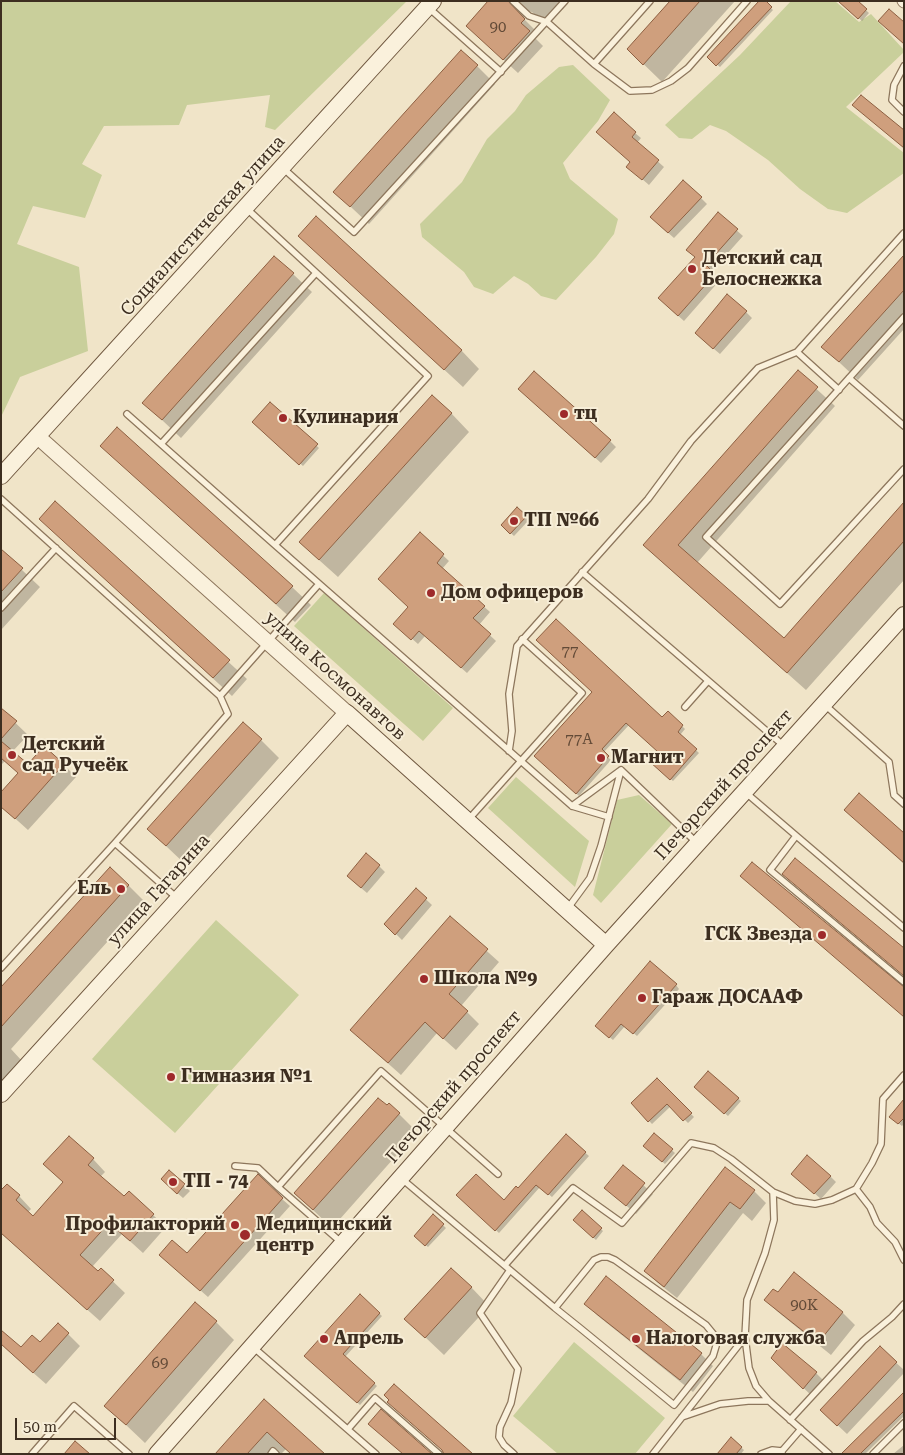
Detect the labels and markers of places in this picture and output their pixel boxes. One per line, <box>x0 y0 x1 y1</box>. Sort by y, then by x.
place label: Детский сад Белоснежка <box>702 248 822 290</box>
marker: Детский сад Белоснежка <box>686 263 698 275</box>
place label: тц <box>574 403 597 425</box>
place label: Кулинария <box>293 407 398 429</box>
marker: тц <box>558 408 570 420</box>
marker: Кулинария <box>277 412 289 424</box>
place label: ТП №66 <box>524 510 599 532</box>
marker: ТП №66 <box>508 515 520 527</box>
place label: Дом офицеров <box>441 582 583 604</box>
marker: Дом офицеров <box>425 587 437 599</box>
place label: Детский сад Ручеёк <box>22 734 128 776</box>
place label: Магнит <box>611 747 684 769</box>
marker: Детский сад Ручеёк <box>6 749 18 761</box>
marker: Магнит <box>595 752 607 764</box>
place label: Ель <box>77 878 111 900</box>
marker: Ель <box>115 883 127 895</box>
place label: ГСК Звезда <box>705 924 812 946</box>
marker: ГСК Звезда <box>816 929 828 941</box>
place label: Школа №9 <box>434 968 537 990</box>
marker: Школа №9 <box>418 973 430 985</box>
place label: Гараж ДОСААФ <box>652 987 803 1009</box>
marker: Гараж ДОСААФ <box>636 992 648 1004</box>
place label: Гимназия №1 <box>181 1066 312 1088</box>
marker: Гимназия №1 <box>165 1071 177 1083</box>
place label: ТП - 74 <box>183 1171 248 1193</box>
marker: ТП - 74 <box>167 1176 179 1188</box>
place label: Профилакторий <box>65 1214 225 1236</box>
place label: Медицинский центр <box>256 1214 392 1256</box>
marker: Профилакторий <box>229 1219 241 1231</box>
marker: Медицинский центр <box>238 1228 252 1242</box>
place label: Апрель <box>334 1328 403 1350</box>
place label: Налоговая служба <box>646 1328 825 1350</box>
marker: Апрель <box>318 1333 330 1345</box>
marker: Налоговая служба <box>630 1333 642 1345</box>

